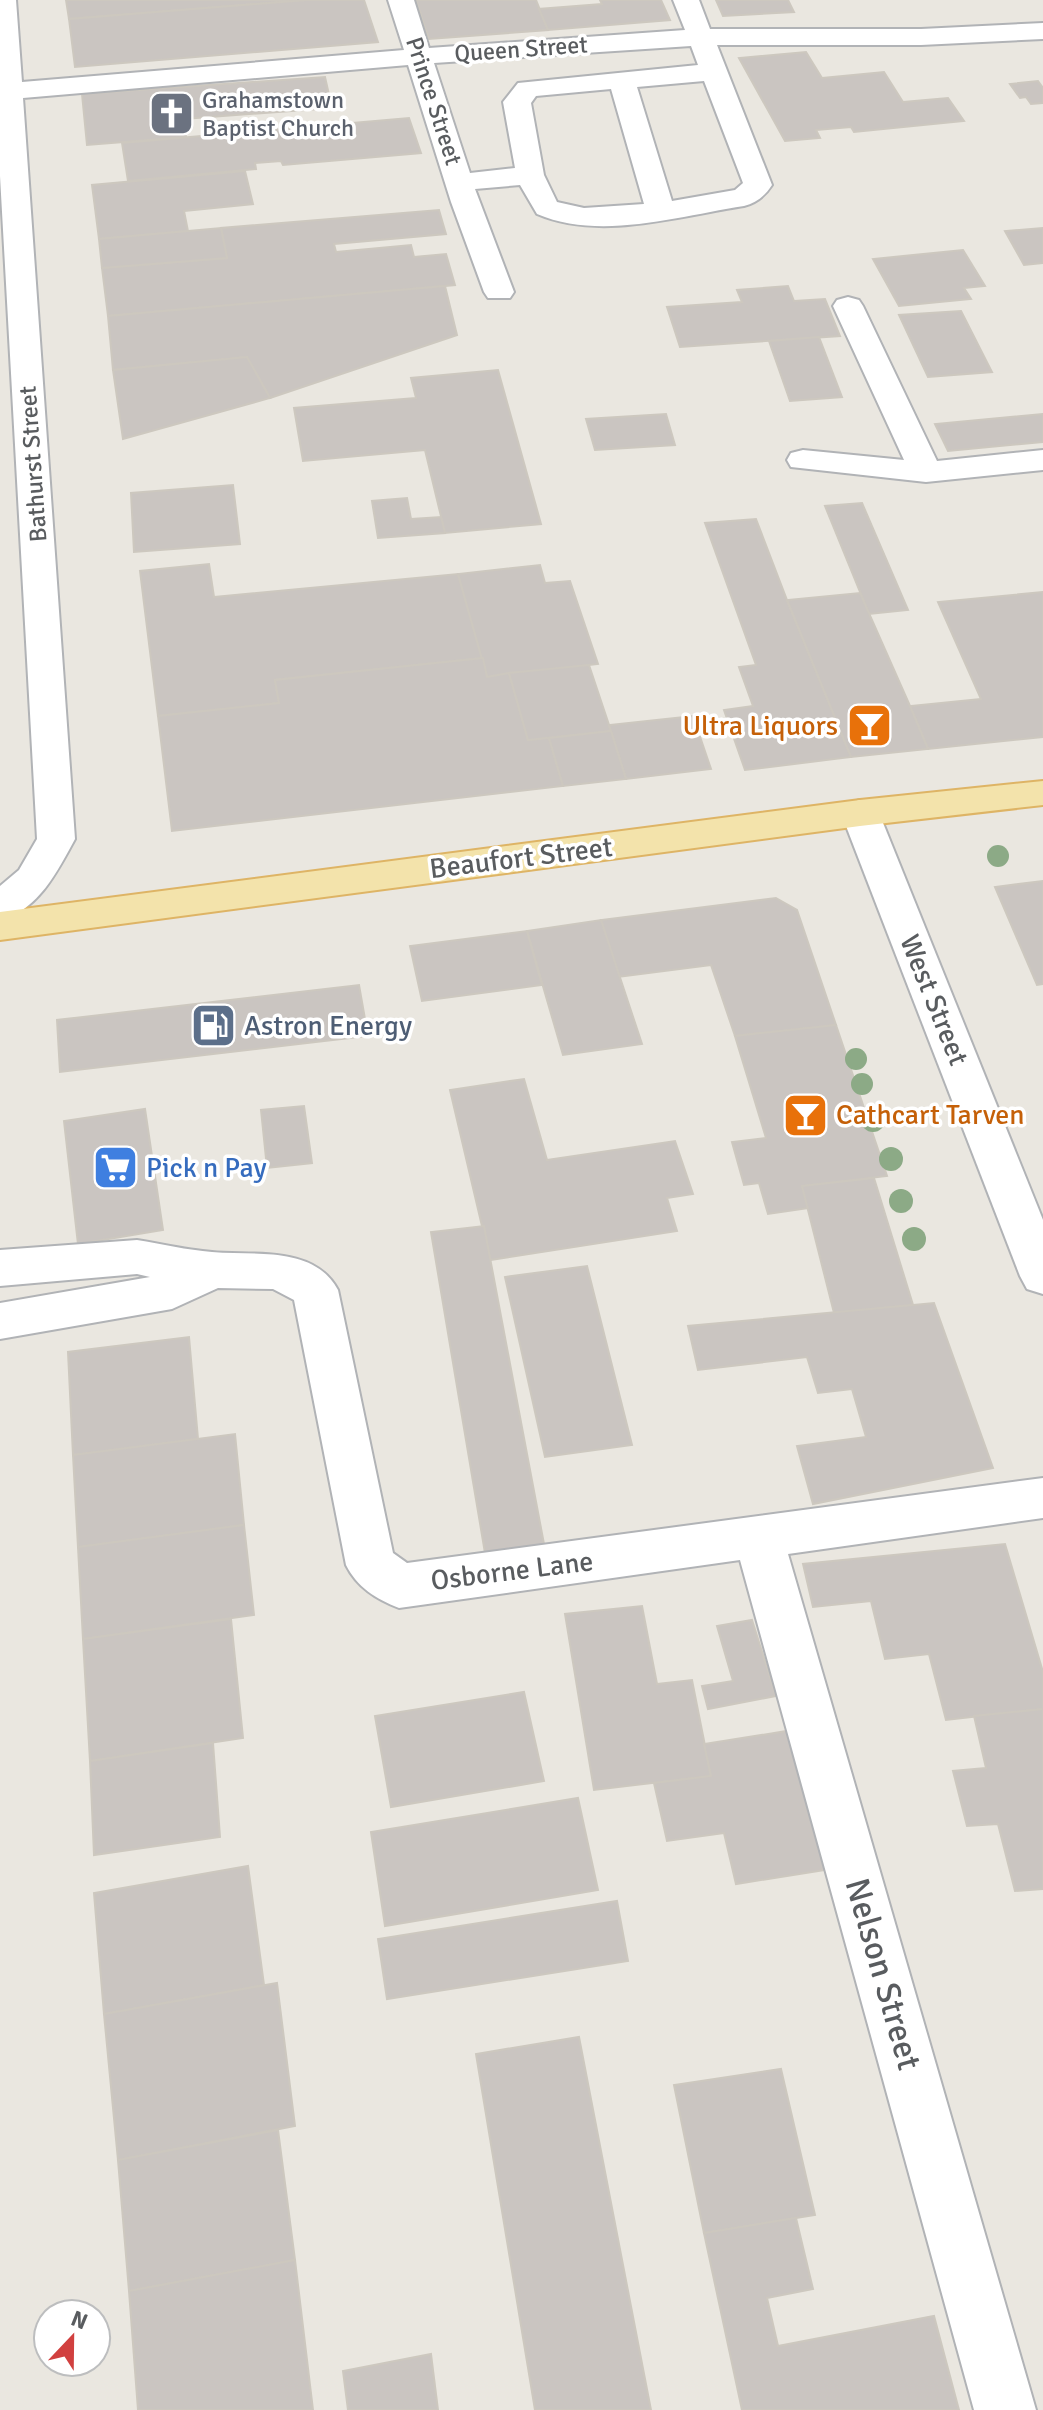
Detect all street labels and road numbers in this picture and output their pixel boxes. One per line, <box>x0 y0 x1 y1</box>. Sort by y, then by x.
street label: Queen Street <box>453 29 589 69</box>
street label: Prince Street <box>399 33 469 169</box>
street label: Bathurst Street <box>13 385 53 543</box>
street label: Beaufort Street <box>428 830 615 886</box>
street label: West Street <box>892 930 976 1070</box>
street label: Osborne Lane <box>429 1544 595 1598</box>
street label: Nelson Street <box>836 1873 930 2075</box>

